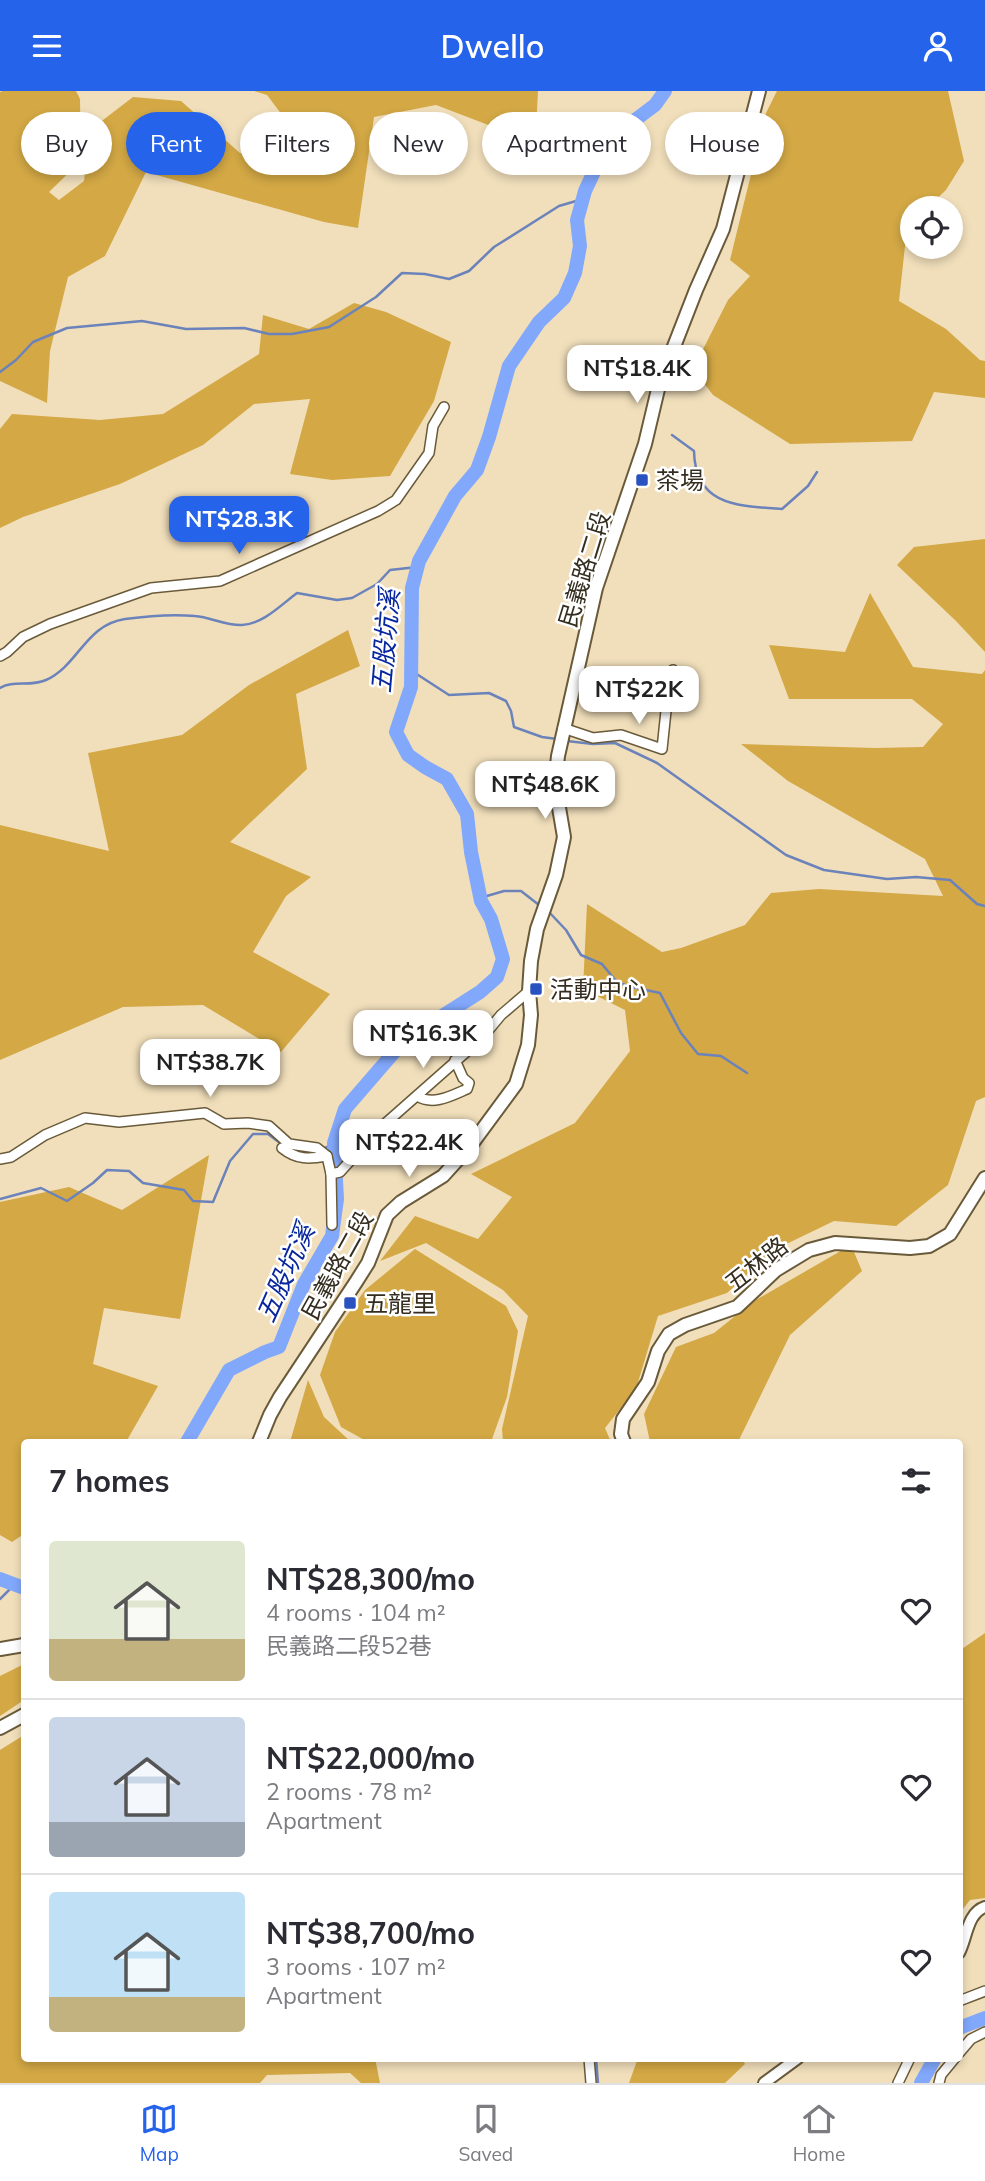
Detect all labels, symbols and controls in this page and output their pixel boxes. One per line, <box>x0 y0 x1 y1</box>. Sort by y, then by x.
text: Dwello <box>441 26 544 66</box>
icon: menu <box>28 27 66 65</box>
icon: person <box>919 27 957 65</box>
chip: Buy <box>21 112 112 175</box>
chip: Rent <box>126 112 226 175</box>
chip: Filters <box>240 112 355 175</box>
chip: New <box>369 112 468 175</box>
chip: Apartment <box>482 112 651 175</box>
chip: House <box>665 112 784 175</box>
map controls <box>900 196 963 259</box>
button: locate <box>900 196 963 259</box>
pin: NT$18.4K <box>565 345 709 405</box>
text: NT$18.4K <box>583 353 691 382</box>
place label: 茶場 <box>656 465 704 495</box>
marker: 茶場 <box>634 472 650 488</box>
pin: NT$28.3K <box>167 497 311 556</box>
text: NT$28.3K <box>185 504 293 533</box>
street label: 民義路二段 <box>552 507 616 631</box>
water label: 五股坑溪 <box>364 584 406 694</box>
pin: NT$22K <box>582 667 696 726</box>
text: NT$22K <box>595 674 683 703</box>
pin: NT$48.6K <box>473 761 617 821</box>
text: NT$48.6K <box>491 769 599 798</box>
place label: 活動中心 <box>550 974 646 1004</box>
marker: 活動中心 <box>528 981 544 997</box>
pin: NT$16.3K <box>351 1011 495 1070</box>
text: NT$16.3K <box>369 1018 477 1047</box>
pin: NT$38.7K <box>138 1039 282 1099</box>
text: NT$38.7K <box>156 1047 264 1076</box>
pin: NT$22.4K <box>337 1119 481 1179</box>
text: NT$22.4K <box>355 1127 463 1156</box>
street label: 民義路二段 <box>295 1205 379 1325</box>
water label: 五股坑溪 <box>249 1215 323 1327</box>
street label: 五林路 <box>718 1230 794 1298</box>
place label: 五龍里 <box>364 1288 436 1318</box>
marker: 五龍里 <box>342 1295 358 1311</box>
text: 7 homes <box>49 1462 170 1500</box>
icon: filters <box>897 1462 935 1500</box>
text: NT$28,300/mo <box>266 1560 475 1598</box>
icon: home <box>105 1569 189 1653</box>
icon: heart <box>897 1592 935 1630</box>
text: 4 rooms · 104 m² <box>266 1598 446 1627</box>
text: 民義路二段52巷 <box>266 1631 432 1660</box>
text: NT$22,000/mo <box>266 1739 475 1777</box>
icon: home <box>105 1745 189 1829</box>
icon: heart <box>897 1768 935 1806</box>
text: 2 rooms · 78 m² <box>266 1777 432 1806</box>
text: Apartment <box>266 1806 382 1835</box>
text: NT$38,700/mo <box>266 1914 475 1952</box>
icon: home <box>105 1920 189 2004</box>
icon: heart <box>897 1943 935 1981</box>
text: 3 rooms · 107 m² <box>266 1952 446 1981</box>
text: Apartment <box>266 1981 382 2010</box>
tab: Map <box>140 2100 179 2166</box>
tab: Saved <box>458 2100 513 2166</box>
tab: Home <box>793 2100 845 2166</box>

